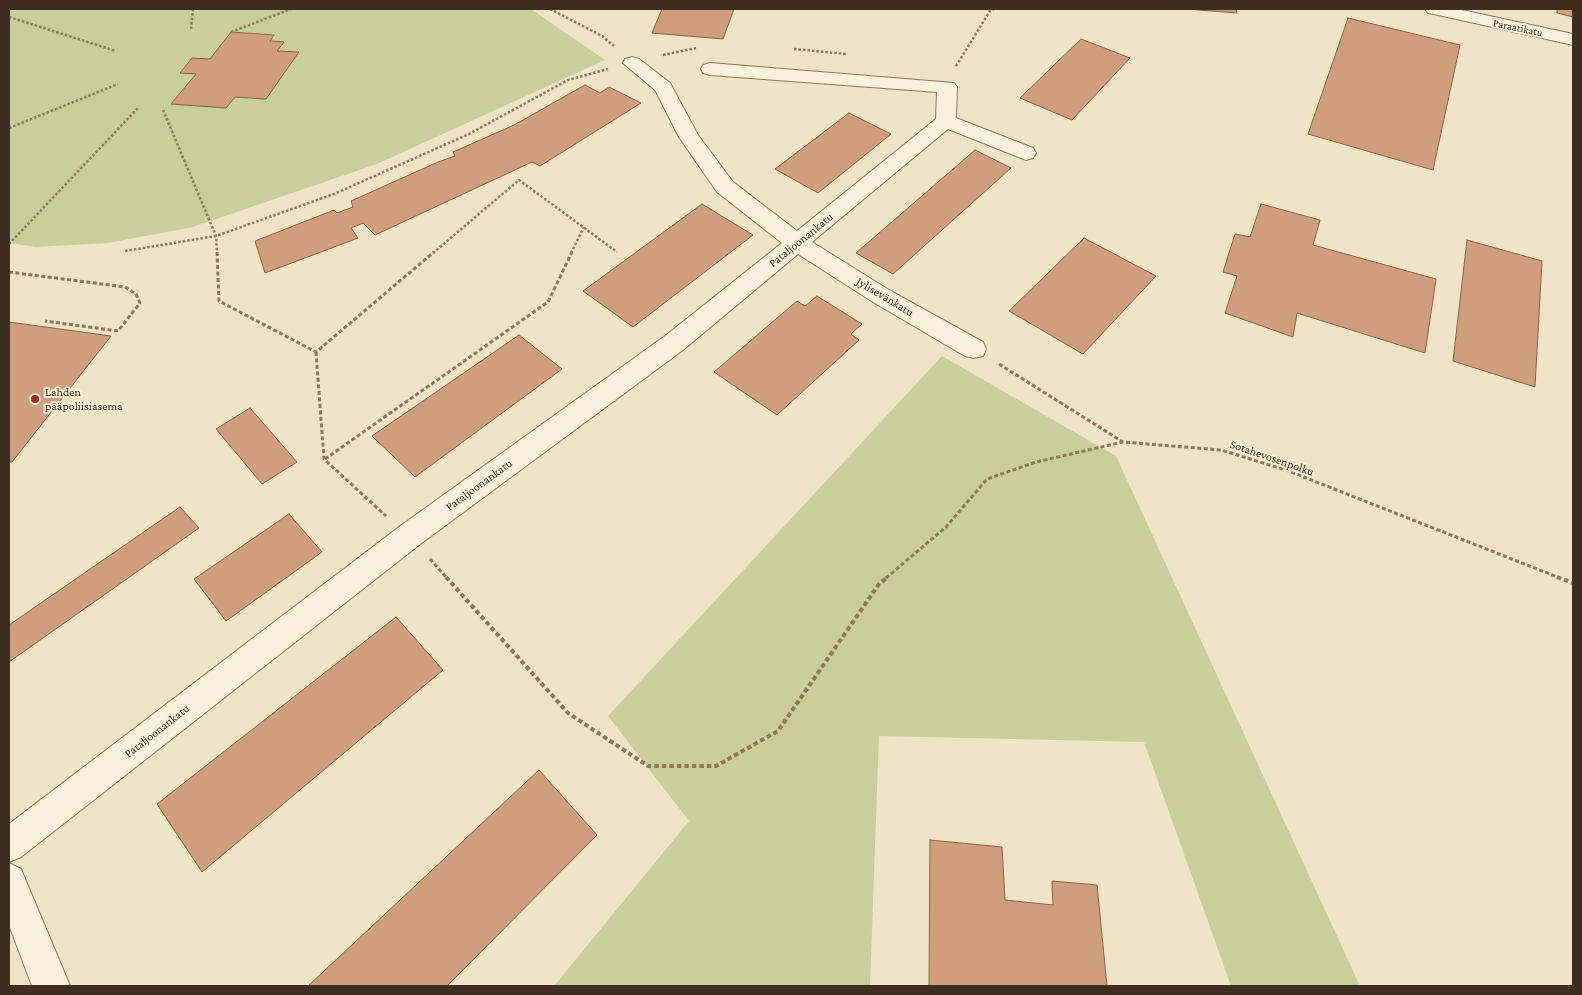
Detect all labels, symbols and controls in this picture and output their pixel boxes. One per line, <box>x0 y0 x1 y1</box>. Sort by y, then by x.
street label: Paraatikatu <box>1492 16 1544 40</box>
street label: Pataljoonankatu <box>766 210 836 270</box>
street label: Jylisevänkatu <box>854 274 916 320</box>
place label: Lahden pääpoliisiasema <box>45 385 123 413</box>
marker: Lahden pääpoliisiasema <box>29 393 41 405</box>
street label: Sotahevosenpolku <box>1228 437 1316 479</box>
street label: Pataljoonankatu <box>443 456 515 514</box>
street label: Pataljoonankatu <box>121 701 193 761</box>

